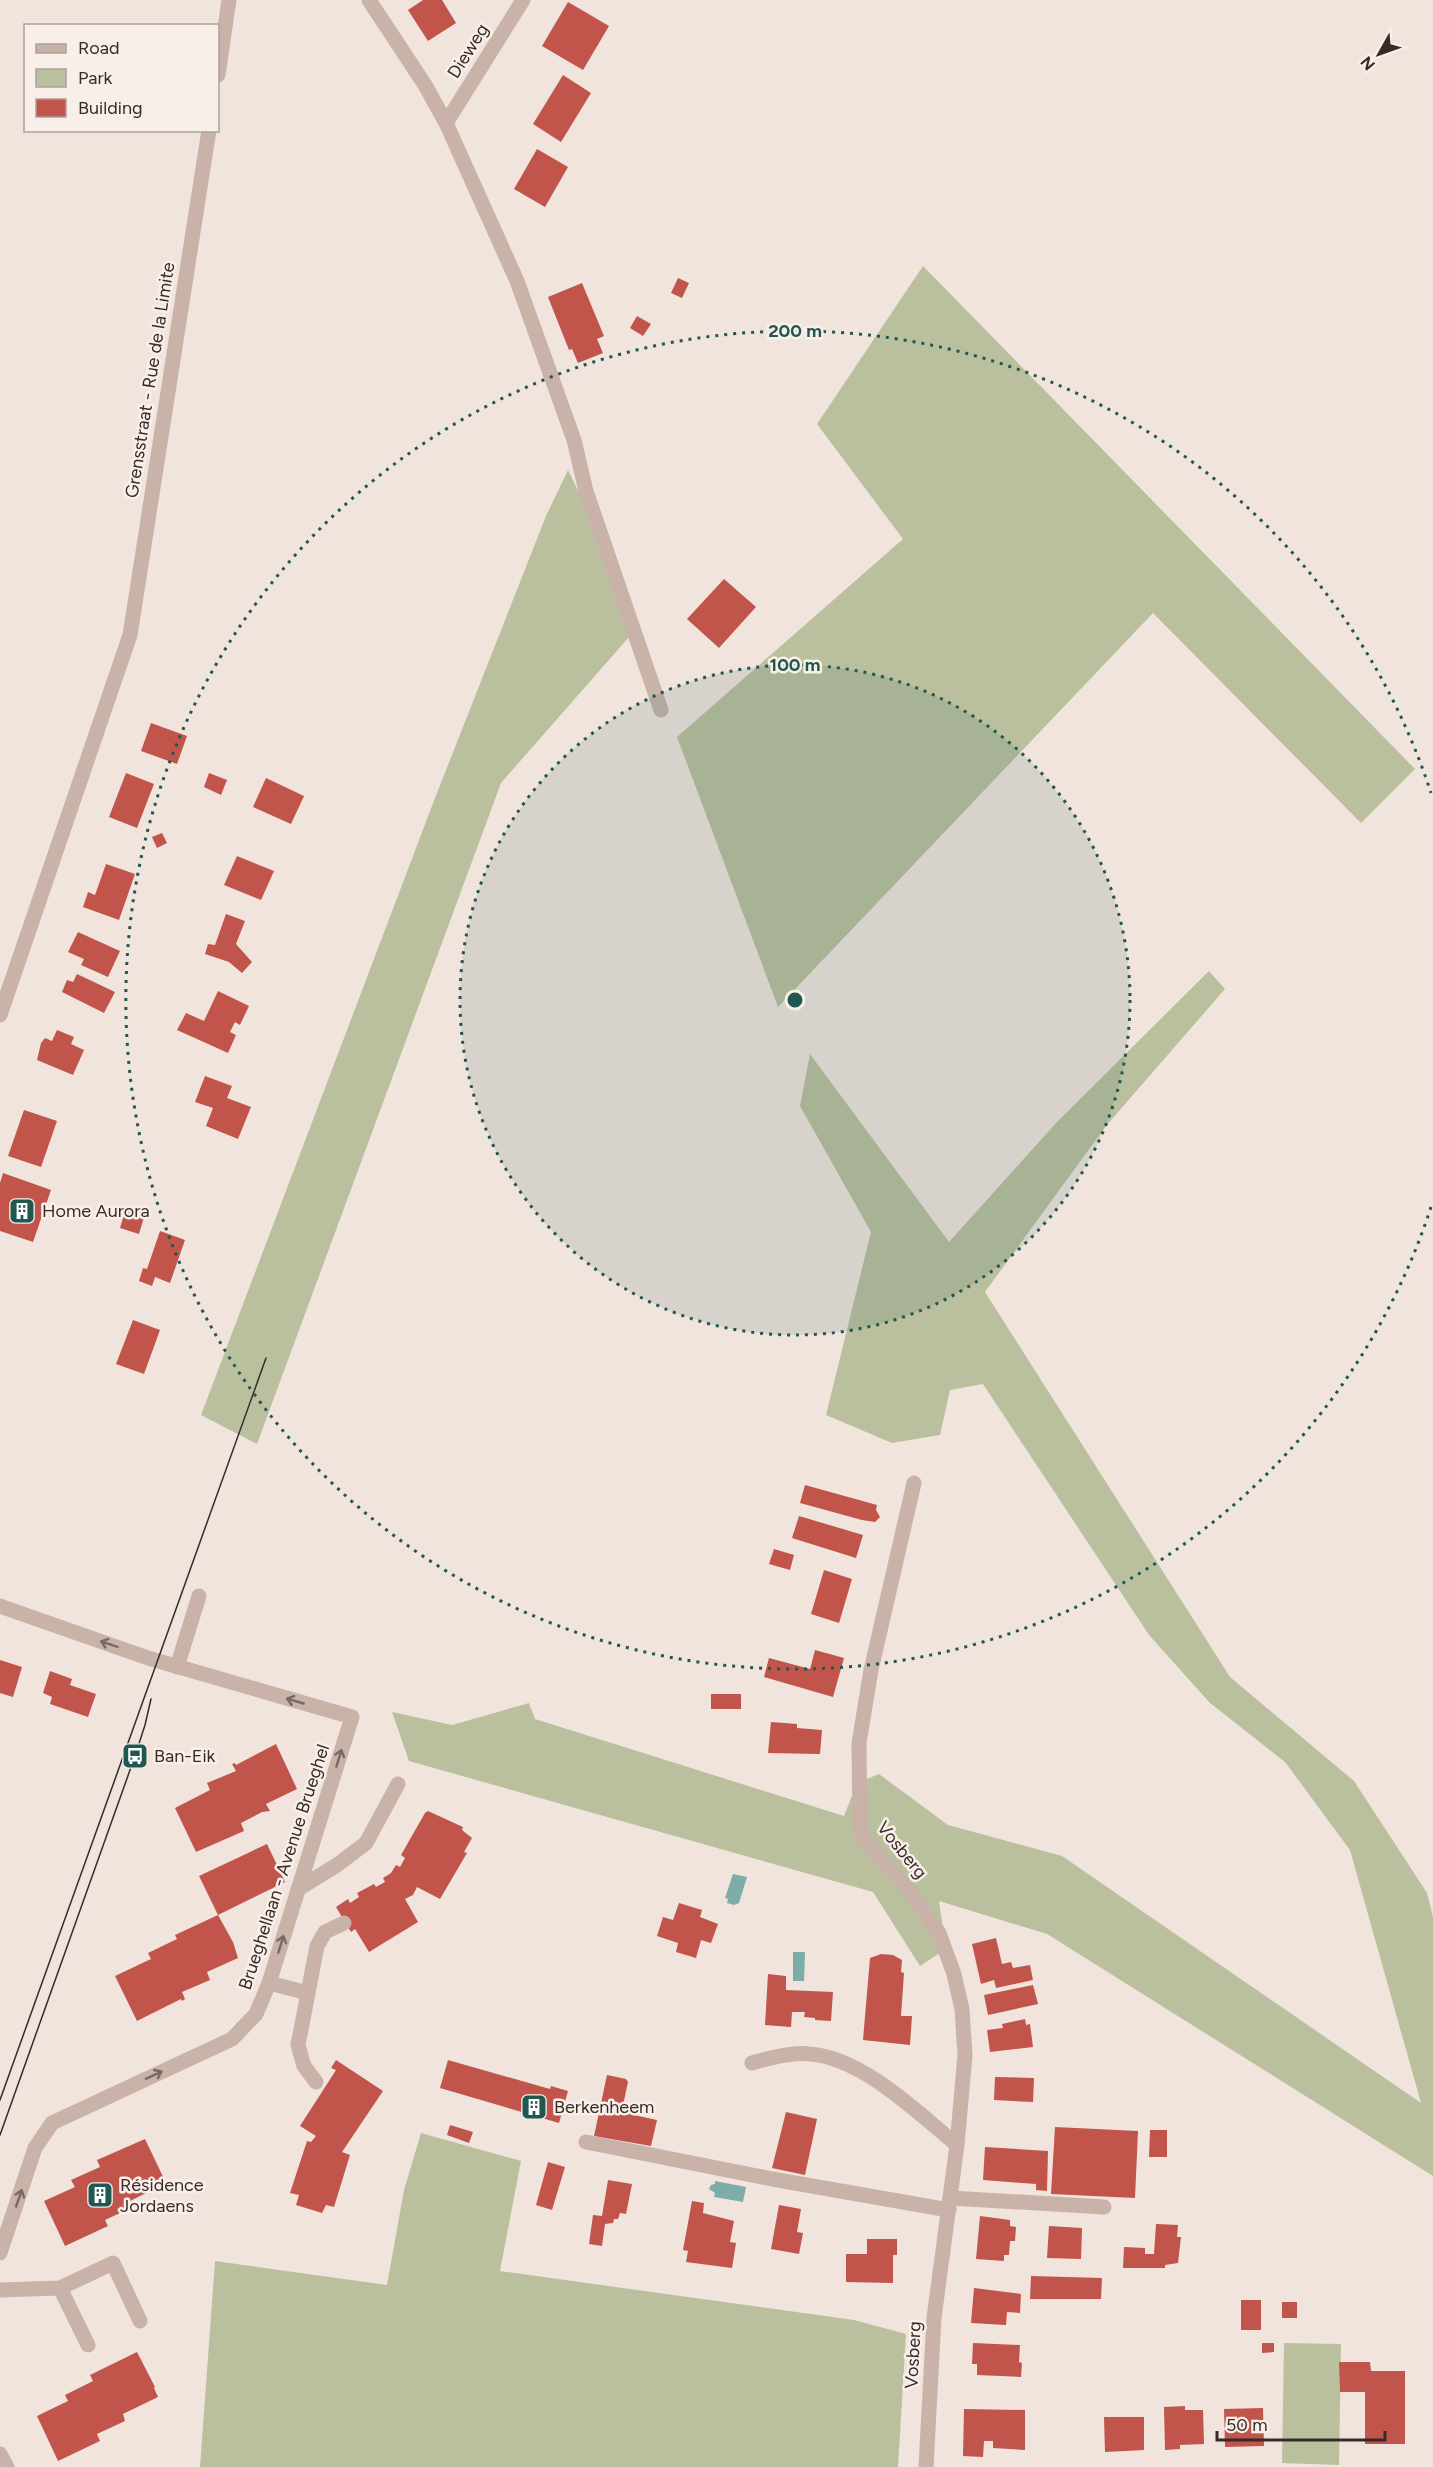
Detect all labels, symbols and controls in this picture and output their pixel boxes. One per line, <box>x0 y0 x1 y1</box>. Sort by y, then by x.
street label: Dieweg <box>443 20 493 82</box>
legend <box>24 24 219 132</box>
north arrow <box>1349 24 1409 84</box>
text: Road <box>78 37 119 59</box>
text: N <box>1357 52 1379 74</box>
text: Park <box>78 67 113 89</box>
text: Building <box>78 97 143 119</box>
street label: Grensstraat - Rue de la Limite <box>120 260 180 499</box>
text: 200 m <box>768 320 822 342</box>
text: 100 m <box>770 654 820 676</box>
centre of rings <box>785 990 805 1010</box>
building icon: Home Aurora <box>7 1196 37 1226</box>
place label: Home Aurora <box>42 1200 150 1222</box>
one-way arrow <box>100 1638 119 1649</box>
one-way arrow <box>286 1694 305 1706</box>
bus stop icon: Ban-Eik <box>120 1741 150 1771</box>
street label: Brueghellaan - Avenue Brueghel <box>234 1741 334 1993</box>
place label: Ban-Eik <box>154 1745 216 1767</box>
one-way arrow <box>334 1749 345 1768</box>
street label: Vosberg <box>872 1817 932 1883</box>
one-way arrow <box>276 1935 287 1954</box>
one-way arrow <box>144 2069 162 2081</box>
building icon: Berkenheem <box>519 2092 549 2122</box>
place label: Berkenheem <box>554 2096 654 2118</box>
place label: Résidence Jordaens <box>120 2174 204 2217</box>
building icon: Résidence Jordaens <box>85 2180 115 2210</box>
one-way arrow <box>14 2189 25 2208</box>
street label: Vosberg <box>900 2321 926 2389</box>
scale bar <box>1217 2404 1385 2442</box>
text: 50 m <box>1226 2414 1268 2436</box>

